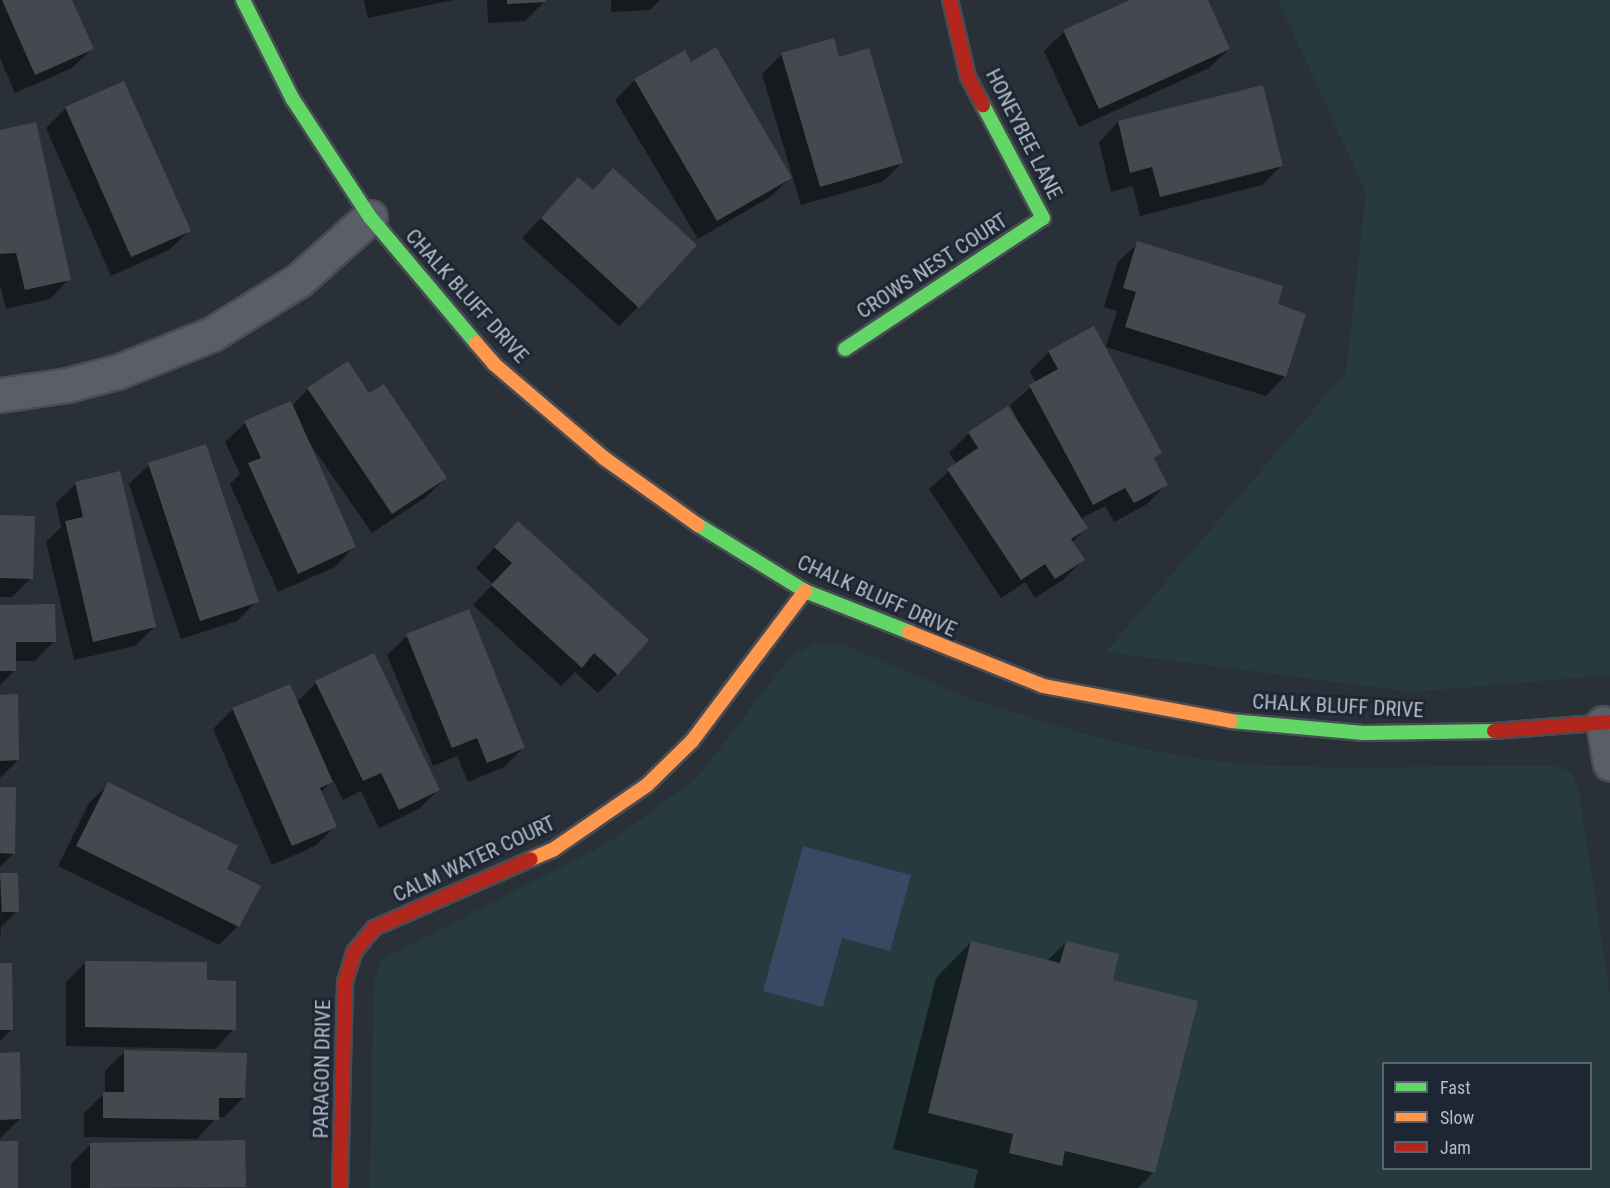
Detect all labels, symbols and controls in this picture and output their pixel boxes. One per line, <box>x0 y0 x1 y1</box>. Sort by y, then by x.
street label: HONEYBEE LANE <box>980 65 1068 203</box>
street label: CROWS NEST COURT <box>852 208 1012 324</box>
street label: CHALK BLUFF DRIVE <box>400 224 534 368</box>
street label: CHALK BLUFF DRIVE <box>793 550 961 642</box>
street label: CHALK BLUFF DRIVE <box>1252 689 1424 723</box>
street label: CALM WATER COURT <box>389 810 559 908</box>
street label: PARAGON DRIVE <box>308 999 336 1139</box>
legend <box>1382 1062 1592 1170</box>
text: Fast <box>1440 1077 1471 1098</box>
text: Slow <box>1440 1107 1474 1128</box>
text: Jam <box>1440 1137 1471 1158</box>

